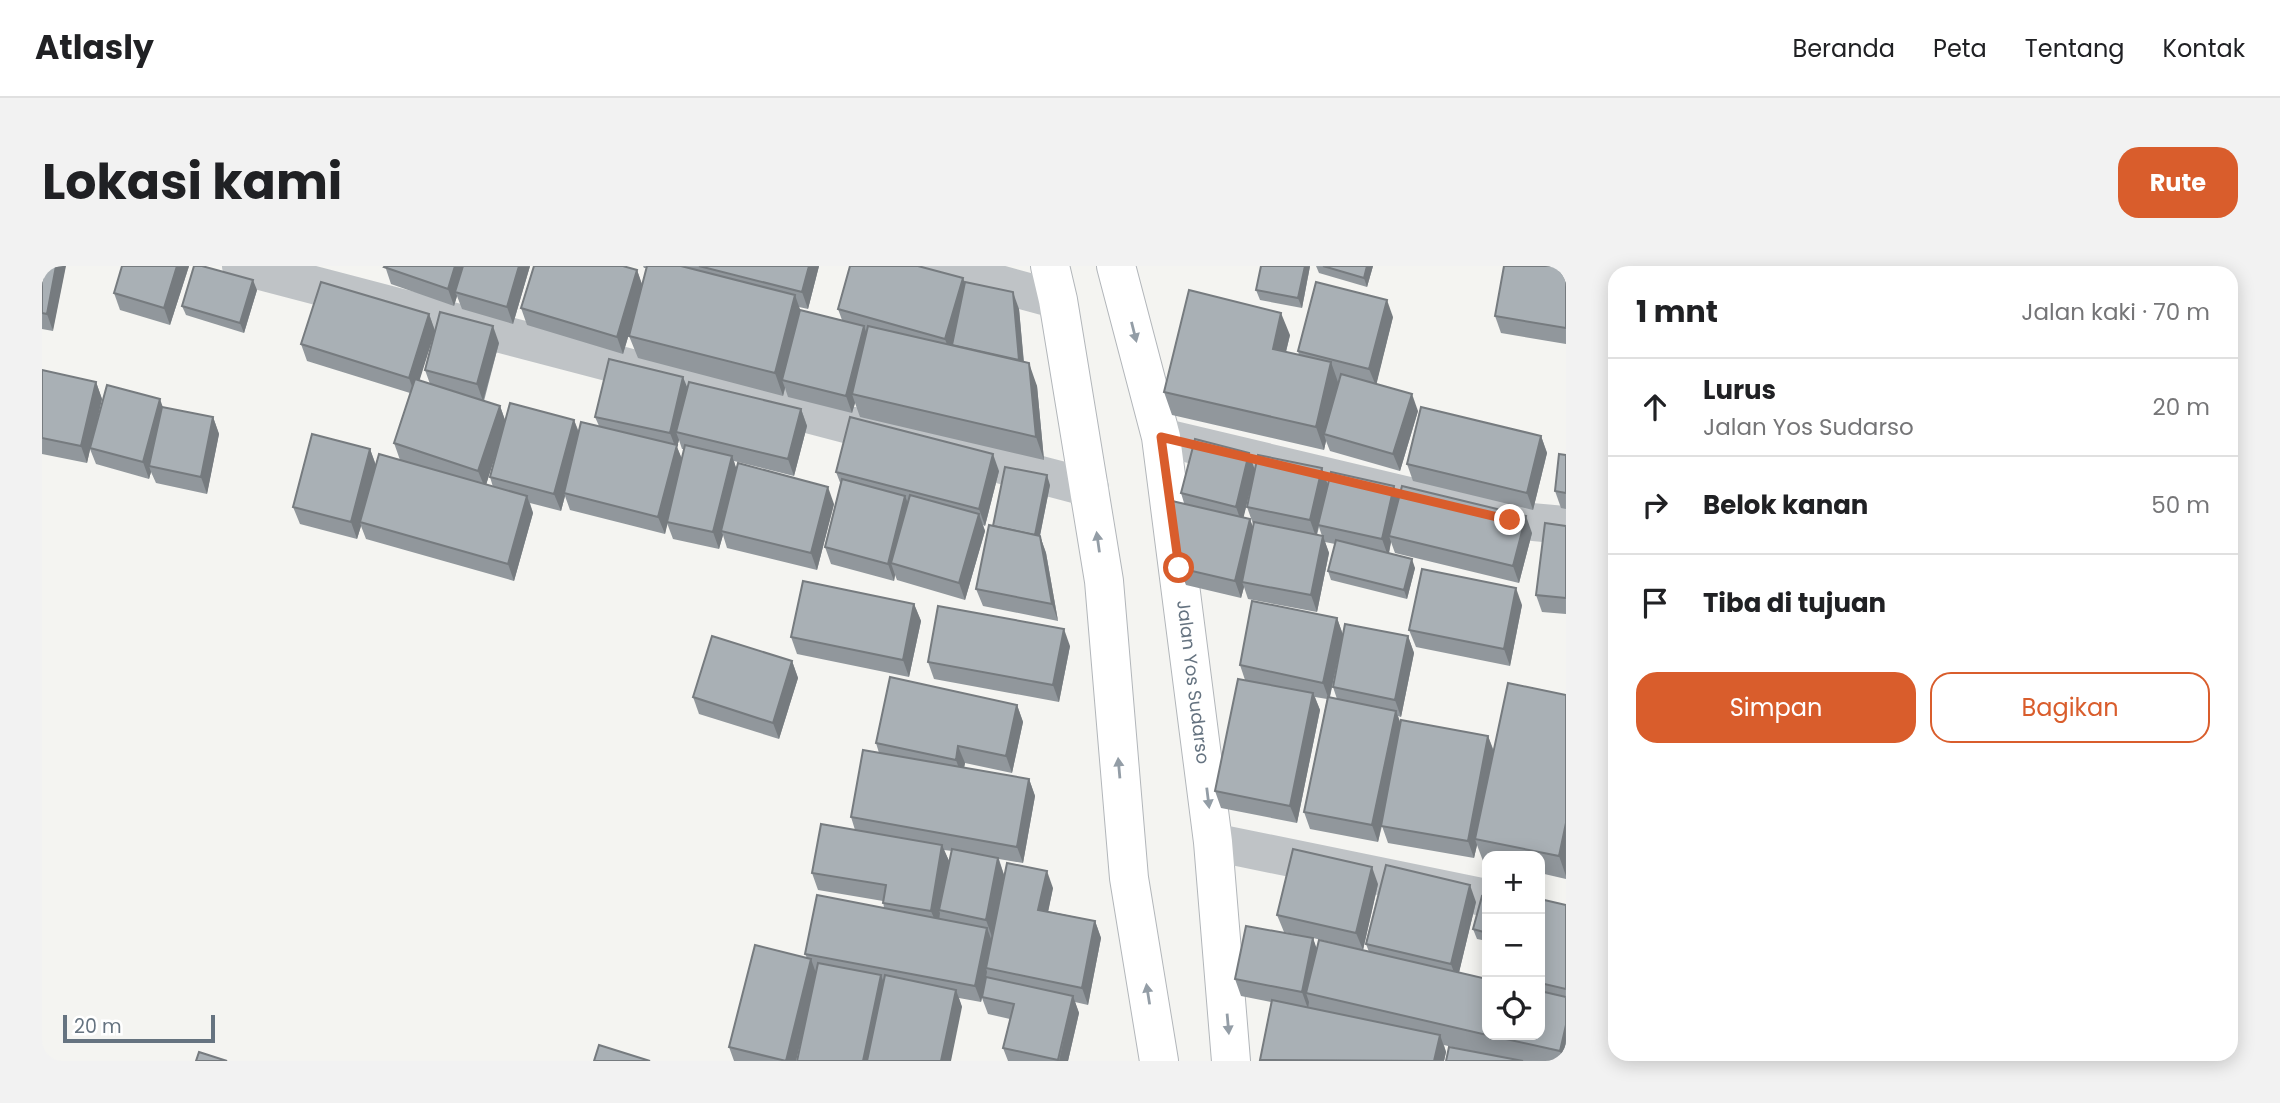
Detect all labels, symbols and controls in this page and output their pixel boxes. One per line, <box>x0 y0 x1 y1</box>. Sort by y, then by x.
text: Atlasly <box>35 24 154 71</box>
text: Beranda <box>1792 32 1895 65</box>
text: Peta <box>1933 32 1987 65</box>
text: Tentang <box>2025 32 2125 65</box>
text: Kontak <box>2163 32 2245 65</box>
button: Rute <box>2118 147 2238 218</box>
text: Lokasi kami <box>42 148 342 216</box>
text: 1 mnt <box>1636 290 1718 333</box>
text: Jalan kaki · 70 m <box>2021 296 2210 328</box>
one-way arrow <box>1129 321 1140 343</box>
text: Lurus <box>1703 372 1776 408</box>
icon: ahead <box>1636 388 1674 426</box>
text: 20 m <box>2152 391 2210 423</box>
text: Jalan Yos Sudarso <box>1703 411 1914 443</box>
icon: right <box>1636 486 1674 524</box>
text: Belok kanan <box>1703 487 1868 523</box>
text: 50 m <box>2151 489 2210 521</box>
route end <box>1494 504 1525 535</box>
one-way arrow <box>1092 531 1103 553</box>
route start <box>1163 552 1194 583</box>
icon: arrive <box>1636 584 1674 622</box>
text: Tiba di tujuan <box>1703 585 1886 621</box>
street label: Jalan Yos Sudarso <box>1171 599 1216 765</box>
button: Simpan <box>1636 672 1916 743</box>
button: Bagikan <box>1930 672 2210 743</box>
one-way arrow <box>1113 757 1124 779</box>
one-way arrow <box>1202 787 1213 809</box>
map controls <box>1482 851 1545 1040</box>
button: + <box>1482 851 1545 914</box>
button: − <box>1482 914 1545 977</box>
button: locate <box>1482 977 1545 1040</box>
one-way arrow <box>1142 983 1153 1005</box>
scale bar <box>63 1012 215 1044</box>
text: 20 m <box>74 1013 122 1040</box>
one-way arrow <box>1223 1014 1234 1036</box>

